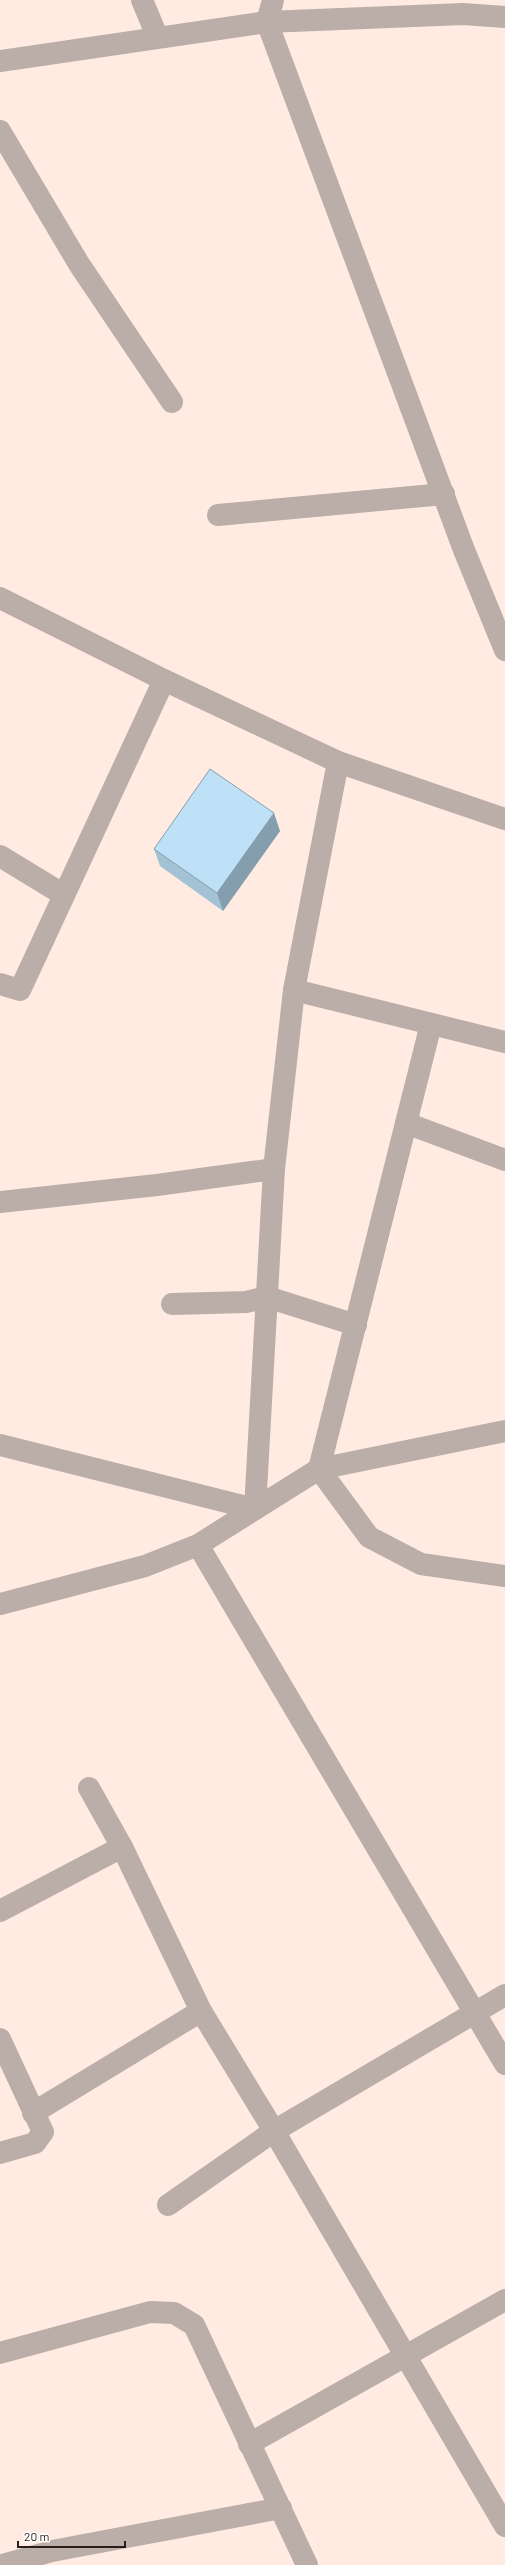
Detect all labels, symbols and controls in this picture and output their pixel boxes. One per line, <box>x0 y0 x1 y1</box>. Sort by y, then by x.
scale bar <box>18 2523 125 2549</box>
text: 20 m <box>24 2529 50 2543</box>

